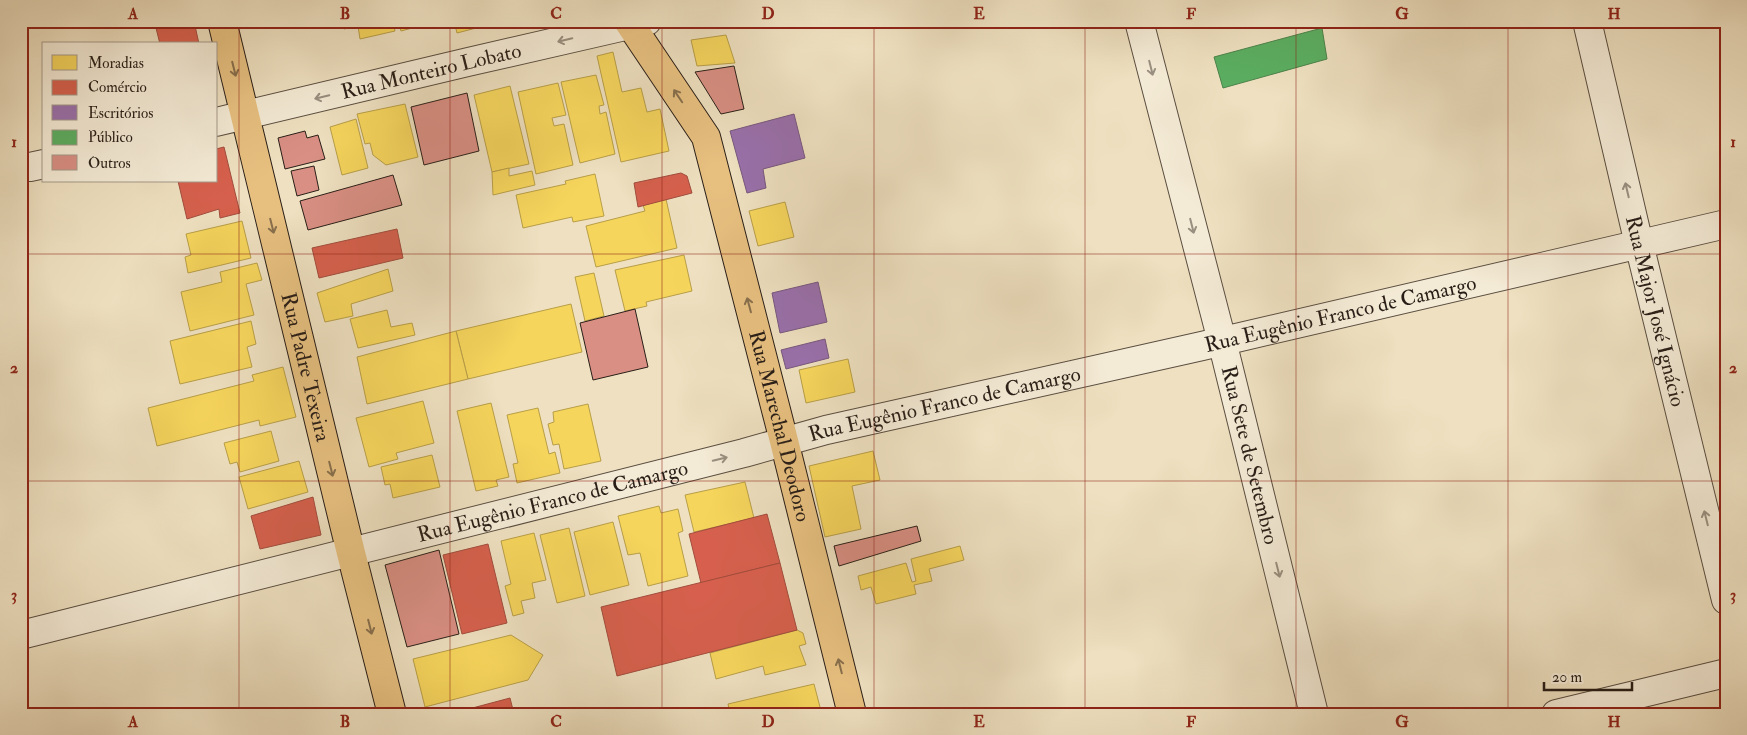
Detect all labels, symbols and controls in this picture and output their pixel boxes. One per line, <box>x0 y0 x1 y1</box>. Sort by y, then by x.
text: A <box>127 4 139 24</box>
text: B <box>340 4 350 24</box>
text: C <box>550 4 562 24</box>
text: D <box>761 4 775 24</box>
text: E <box>973 4 985 24</box>
text: F <box>1186 4 1196 24</box>
text: G <box>1395 4 1409 24</box>
text: H <box>1607 4 1621 24</box>
one-way arrow <box>558 36 574 45</box>
street label: Rua Monteiro Lobato <box>338 37 524 105</box>
legend <box>42 42 218 182</box>
text: Moradias <box>88 54 144 73</box>
one-way arrow <box>230 60 239 76</box>
one-way arrow <box>1147 60 1157 76</box>
text: Comércio <box>88 78 147 97</box>
one-way arrow <box>673 89 684 103</box>
one-way arrow <box>314 93 330 102</box>
text: Escritórios <box>88 104 153 123</box>
text: Público <box>88 128 133 147</box>
text: 1 <box>11 132 17 152</box>
text: 1 <box>1730 132 1736 152</box>
text: Outros <box>88 154 131 173</box>
one-way arrow <box>1622 183 1631 199</box>
street label: Rua Major José Ignácio <box>1619 213 1692 409</box>
one-way arrow <box>1188 217 1197 233</box>
one-way arrow <box>268 218 277 234</box>
street label: Rua Eugênio Franco de Camargo <box>1202 269 1479 358</box>
street label: Rua Padre Texeira <box>275 290 337 444</box>
one-way arrow <box>744 298 754 314</box>
street label: Rua Marechal Deodoro <box>743 327 817 524</box>
text: 2 <box>10 358 18 378</box>
text: 2 <box>1729 358 1737 378</box>
street label: Rua Eugênio Franco de Camargo <box>805 360 1083 448</box>
street label: Rua Sete de Setembro <box>1215 363 1285 547</box>
street label: Rua Eugênio Franco de Camargo <box>414 454 691 548</box>
one-way arrow <box>712 454 728 463</box>
one-way arrow <box>327 461 336 477</box>
one-way arrow <box>1701 511 1710 527</box>
one-way arrow <box>1274 562 1283 578</box>
text: 3 <box>11 585 17 605</box>
text: 3 <box>1730 585 1736 605</box>
one-way arrow <box>366 619 375 635</box>
one-way arrow <box>835 659 844 675</box>
scale bar <box>1544 660 1632 692</box>
text: 20 m <box>1552 668 1582 687</box>
text: A <box>127 712 139 732</box>
text: B <box>340 712 350 732</box>
text: C <box>550 712 562 732</box>
text: D <box>761 712 775 732</box>
text: E <box>973 712 985 732</box>
text: F <box>1186 712 1196 732</box>
text: G <box>1395 712 1409 732</box>
text: H <box>1607 712 1621 732</box>

